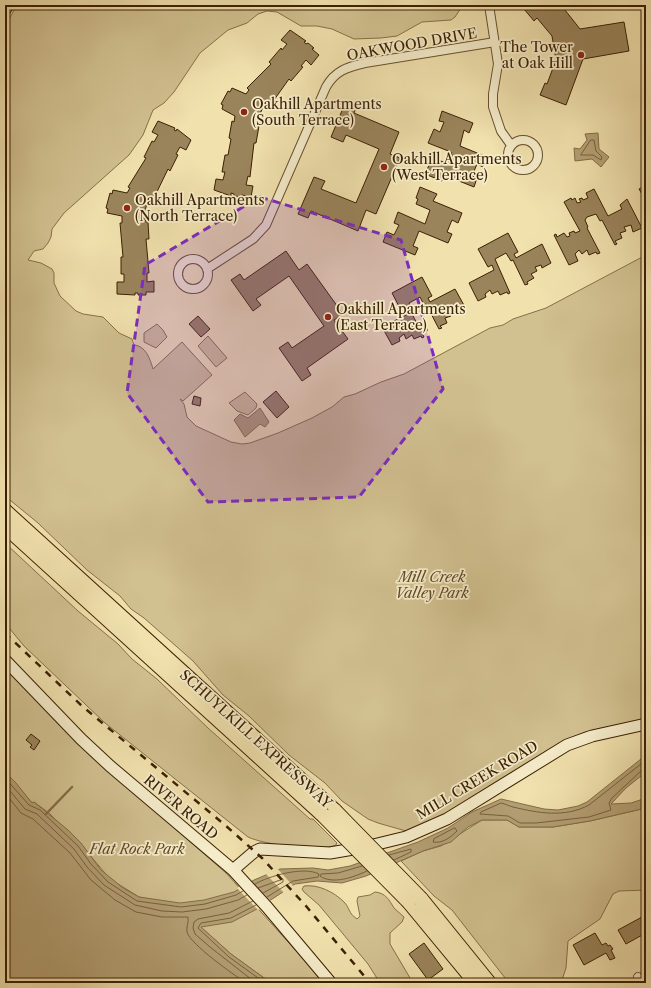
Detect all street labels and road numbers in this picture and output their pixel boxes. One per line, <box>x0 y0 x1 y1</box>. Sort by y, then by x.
street label: OAKWOOD DRIVE <box>345 24 479 64</box>
street label: SCHUYLKILL EXPRESSWAY <box>176 666 337 813</box>
street label: MILL CREEK ROAD <box>413 737 541 823</box>
street label: RIVER ROAD <box>140 771 222 843</box>

